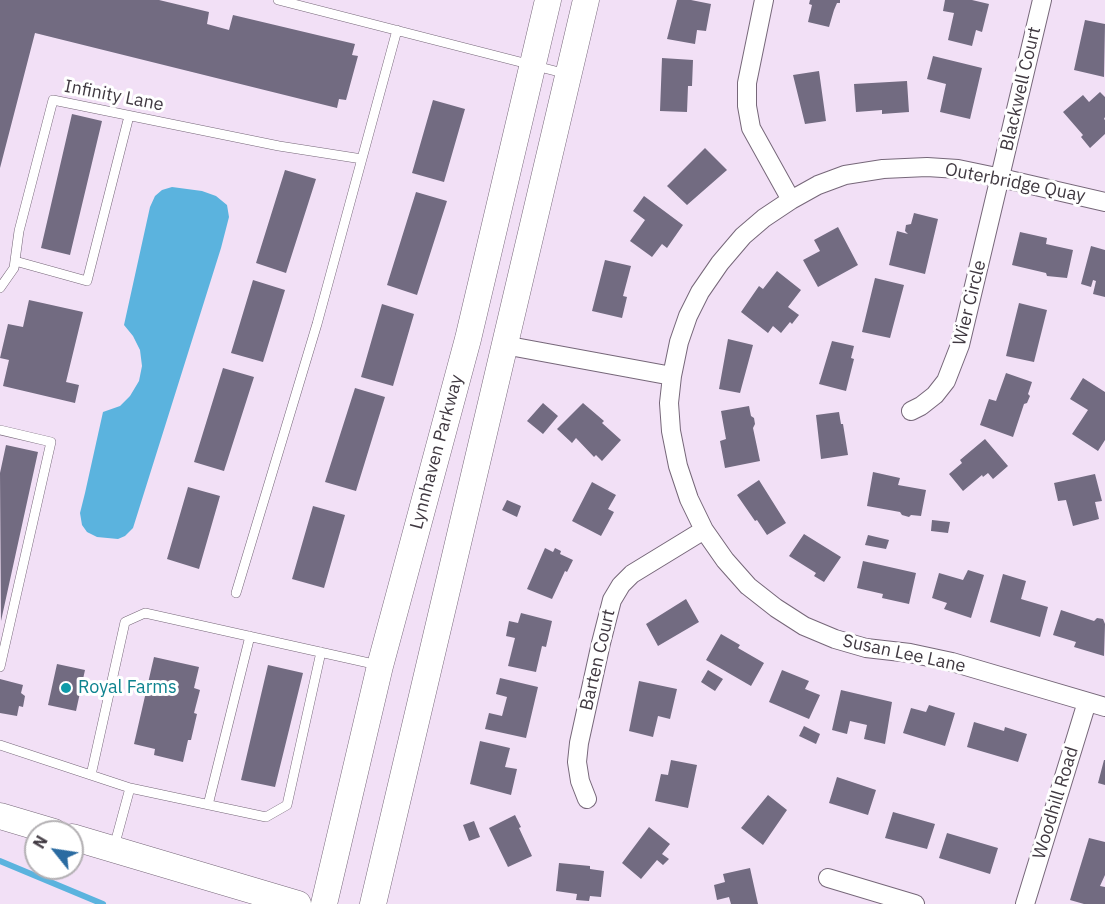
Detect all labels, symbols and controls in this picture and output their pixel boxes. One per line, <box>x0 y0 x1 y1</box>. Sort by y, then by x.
street label: Blackwell Court <box>996 25 1046 153</box>
street label: Infinity Lane <box>63 76 165 116</box>
street label: Outerbridge Quay <box>943 159 1087 207</box>
street label: Wier Circle <box>949 258 991 348</box>
street label: Lynnhaven Parkway <box>406 372 468 532</box>
street label: Barten Court <box>576 607 620 713</box>
street label: Susan Lee Lane <box>841 630 967 678</box>
place label: Royal Farms <box>78 677 177 699</box>
marker: Royal Farms <box>59 681 73 695</box>
street label: Woodhill Road <box>1029 744 1083 862</box>
north arrow <box>24 820 84 880</box>
text: N <box>29 832 52 852</box>

